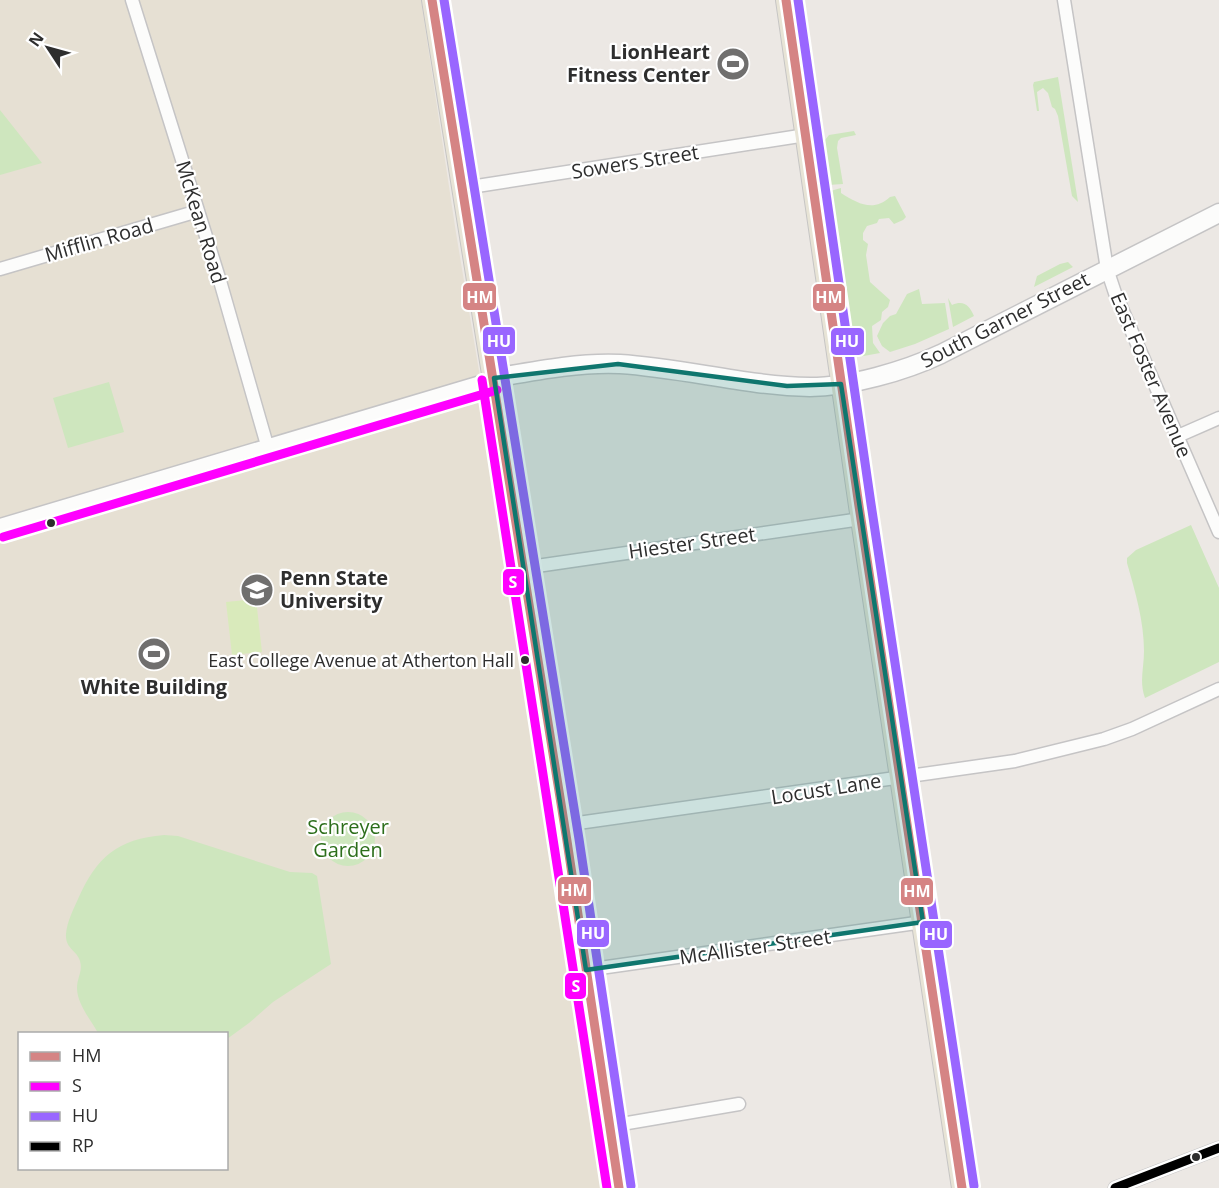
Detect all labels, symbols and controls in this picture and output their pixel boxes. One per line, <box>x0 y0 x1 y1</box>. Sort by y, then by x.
north arrow <box>18 18 78 78</box>
text: N <box>23 27 49 51</box>
place label: LionHeart Fitness Center <box>567 38 710 88</box>
sports icon: LionHeart Fitness Center <box>715 46 751 82</box>
street label: Sowers Street <box>569 138 700 185</box>
street label: McKean Road <box>170 157 233 287</box>
street label: Mifflin Road <box>41 211 156 268</box>
street label: South Garner Street <box>916 265 1094 374</box>
line badge: HM <box>462 282 497 311</box>
line badge: HM <box>812 283 846 312</box>
text: HM <box>466 286 494 308</box>
text: HM <box>815 286 843 308</box>
street label: East Foster Avenue <box>1104 288 1199 462</box>
line badge: HU <box>482 326 516 355</box>
line badge: HU <box>830 327 865 356</box>
text: HU <box>487 330 511 352</box>
text: HU <box>835 330 859 352</box>
unlabelled marker <box>45 517 57 529</box>
street label: Hiester Street <box>627 520 757 565</box>
place label: Penn State University <box>280 564 388 614</box>
line badge: S <box>502 568 525 596</box>
text: S <box>509 571 518 593</box>
school or university icon: Penn State University <box>239 572 275 608</box>
sports icon: White Building <box>136 636 172 672</box>
place label: East College Avenue at Atherton Hall <box>208 648 514 672</box>
marker: East College Avenue at Atherton Hall <box>519 654 531 666</box>
place label: White Building <box>81 673 228 700</box>
street label: Locust Lane <box>769 766 883 811</box>
park label: Schreyer Garden <box>307 813 389 863</box>
line badge: HM <box>557 876 592 905</box>
line badge: HM <box>900 877 934 906</box>
text: HM <box>560 879 588 901</box>
text: HM <box>903 880 931 902</box>
line badge: HU <box>576 919 610 948</box>
line badge: HU <box>919 920 953 949</box>
text: HU <box>581 922 605 944</box>
street label: McAllister Street <box>678 923 832 970</box>
text: HU <box>924 923 948 945</box>
line badge: S <box>564 972 587 1000</box>
text: S <box>572 975 581 997</box>
legend <box>18 1032 228 1170</box>
text: HM <box>72 1043 101 1067</box>
text: S <box>72 1073 82 1097</box>
text: HU <box>72 1103 98 1127</box>
text: RP <box>72 1133 94 1157</box>
unlabelled marker <box>1190 1151 1202 1163</box>

